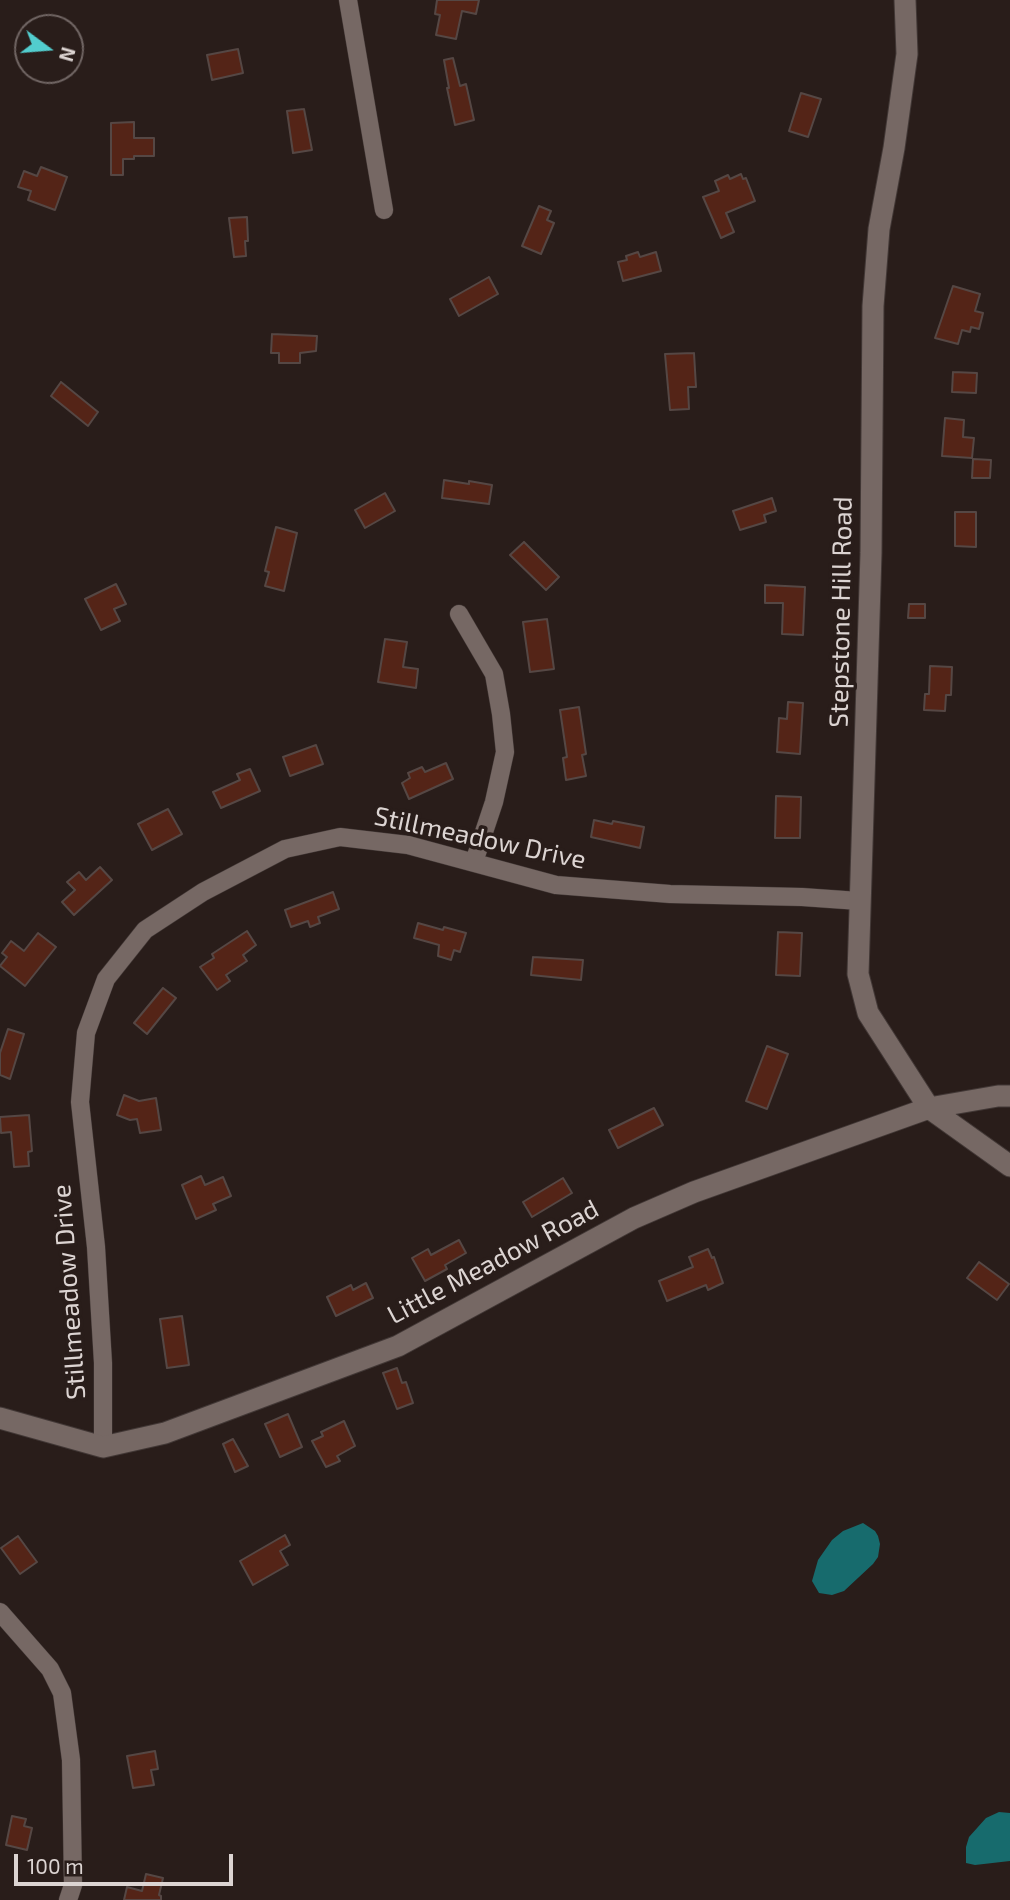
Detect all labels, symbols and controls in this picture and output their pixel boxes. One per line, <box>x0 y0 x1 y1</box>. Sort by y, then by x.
north arrow <box>14 14 84 84</box>
text: N <box>55 45 81 64</box>
street label: Stepstone Hill Road <box>823 496 859 728</box>
street label: Stillmeadow Drive <box>371 800 589 876</box>
street label: Stillmeadow Drive <box>46 1183 92 1401</box>
street label: Little Meadow Road <box>382 1193 604 1331</box>
scale bar <box>18 1840 236 1884</box>
text: 100 m <box>27 1853 84 1878</box>

